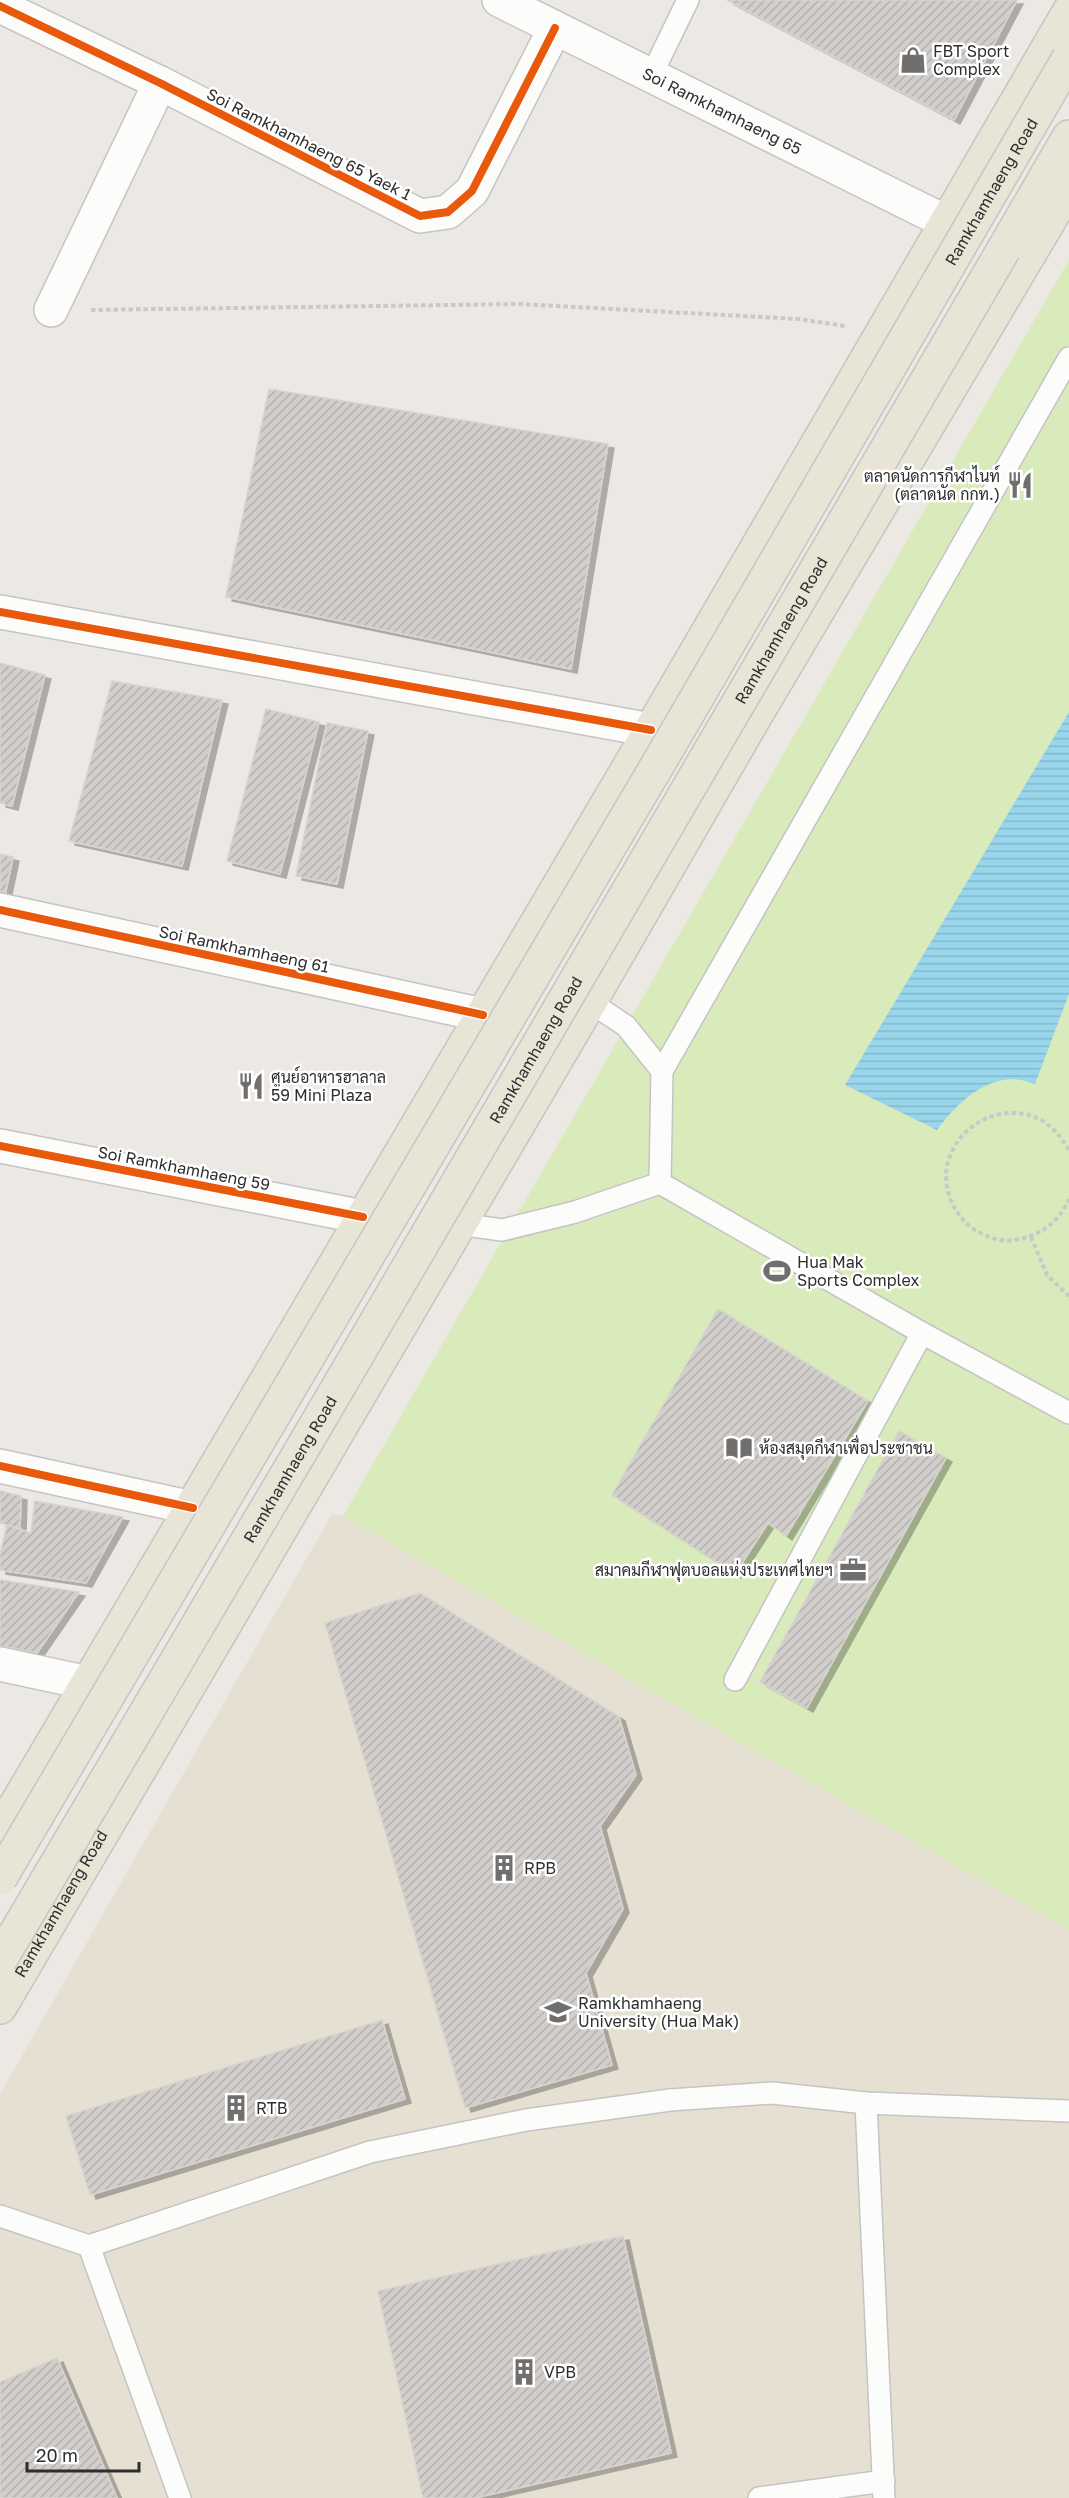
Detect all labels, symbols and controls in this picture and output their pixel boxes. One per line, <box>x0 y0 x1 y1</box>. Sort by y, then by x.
place label: FBT Sport Complex <box>933 41 1009 79</box>
shop icon: FBT Sport Complex <box>898 45 928 75</box>
street label: Soi Ramkhamhaeng 65 <box>639 63 805 159</box>
street label: Soi Ramkhamhaeng 65 Yaek 1 <box>203 84 415 205</box>
street label: Ramkhamhaeng Road <box>941 114 1042 269</box>
place label: ตลาดนัดการกีฬาไนท์ (ตลาดนัด กกท.) <box>864 464 1000 504</box>
restaurant icon: ตลาดนัดการกีฬาไนท์ (ตลาดนัด กกท.) <box>1005 470 1035 500</box>
street label: Ramkhamhaeng Road <box>730 553 832 708</box>
street label: Soi Ramkhamhaeng 61 <box>157 921 331 977</box>
street label: Ramkhamhaeng Road <box>485 973 586 1127</box>
place label: ศูนย์อาหารฮาลาล 59 Mini Plaza <box>271 1065 386 1105</box>
restaurant icon: ศูนย์อาหารฮาลาล 59 Mini Plaza <box>236 1071 266 1101</box>
street label: Soi Ramkhamhaeng 59 <box>96 1141 272 1195</box>
place label: Hua Mak Sports Complex <box>797 1252 920 1290</box>
sports icon: Hua Mak Sports Complex <box>762 1256 792 1286</box>
street label: Ramkhamhaeng Road <box>239 1392 341 1546</box>
library icon: ห้องสมุดกีฬาเพื่อประชาชน <box>724 1433 754 1463</box>
place label: ห้องสมุดกีฬาเพื่อประชาชน <box>759 1434 933 1460</box>
office icon: สมาคมกีฬาฟุตบอลแห่งประเทศไทยฯ <box>838 1555 868 1585</box>
place label: สมาคมกีฬาฟุตบอลแห่งประเทศไทยฯ <box>595 1559 833 1582</box>
street label: Ramkhamhaeng Road <box>10 1826 112 1981</box>
building icon: RPB <box>489 1853 519 1883</box>
place label: RPB <box>524 1858 556 1878</box>
place label: Ramkhamhaeng University (Hua Mak) <box>578 1993 739 2031</box>
school or university icon: Ramkhamhaeng University (Hua Mak) <box>543 1997 573 2027</box>
building icon: RTB <box>221 2093 251 2123</box>
place label: RTB <box>256 2098 287 2118</box>
building icon: VPB <box>509 2357 539 2387</box>
place label: VPB <box>544 2362 576 2382</box>
scale bar <box>27 2435 140 2473</box>
text: 20 m <box>36 2444 78 2466</box>

